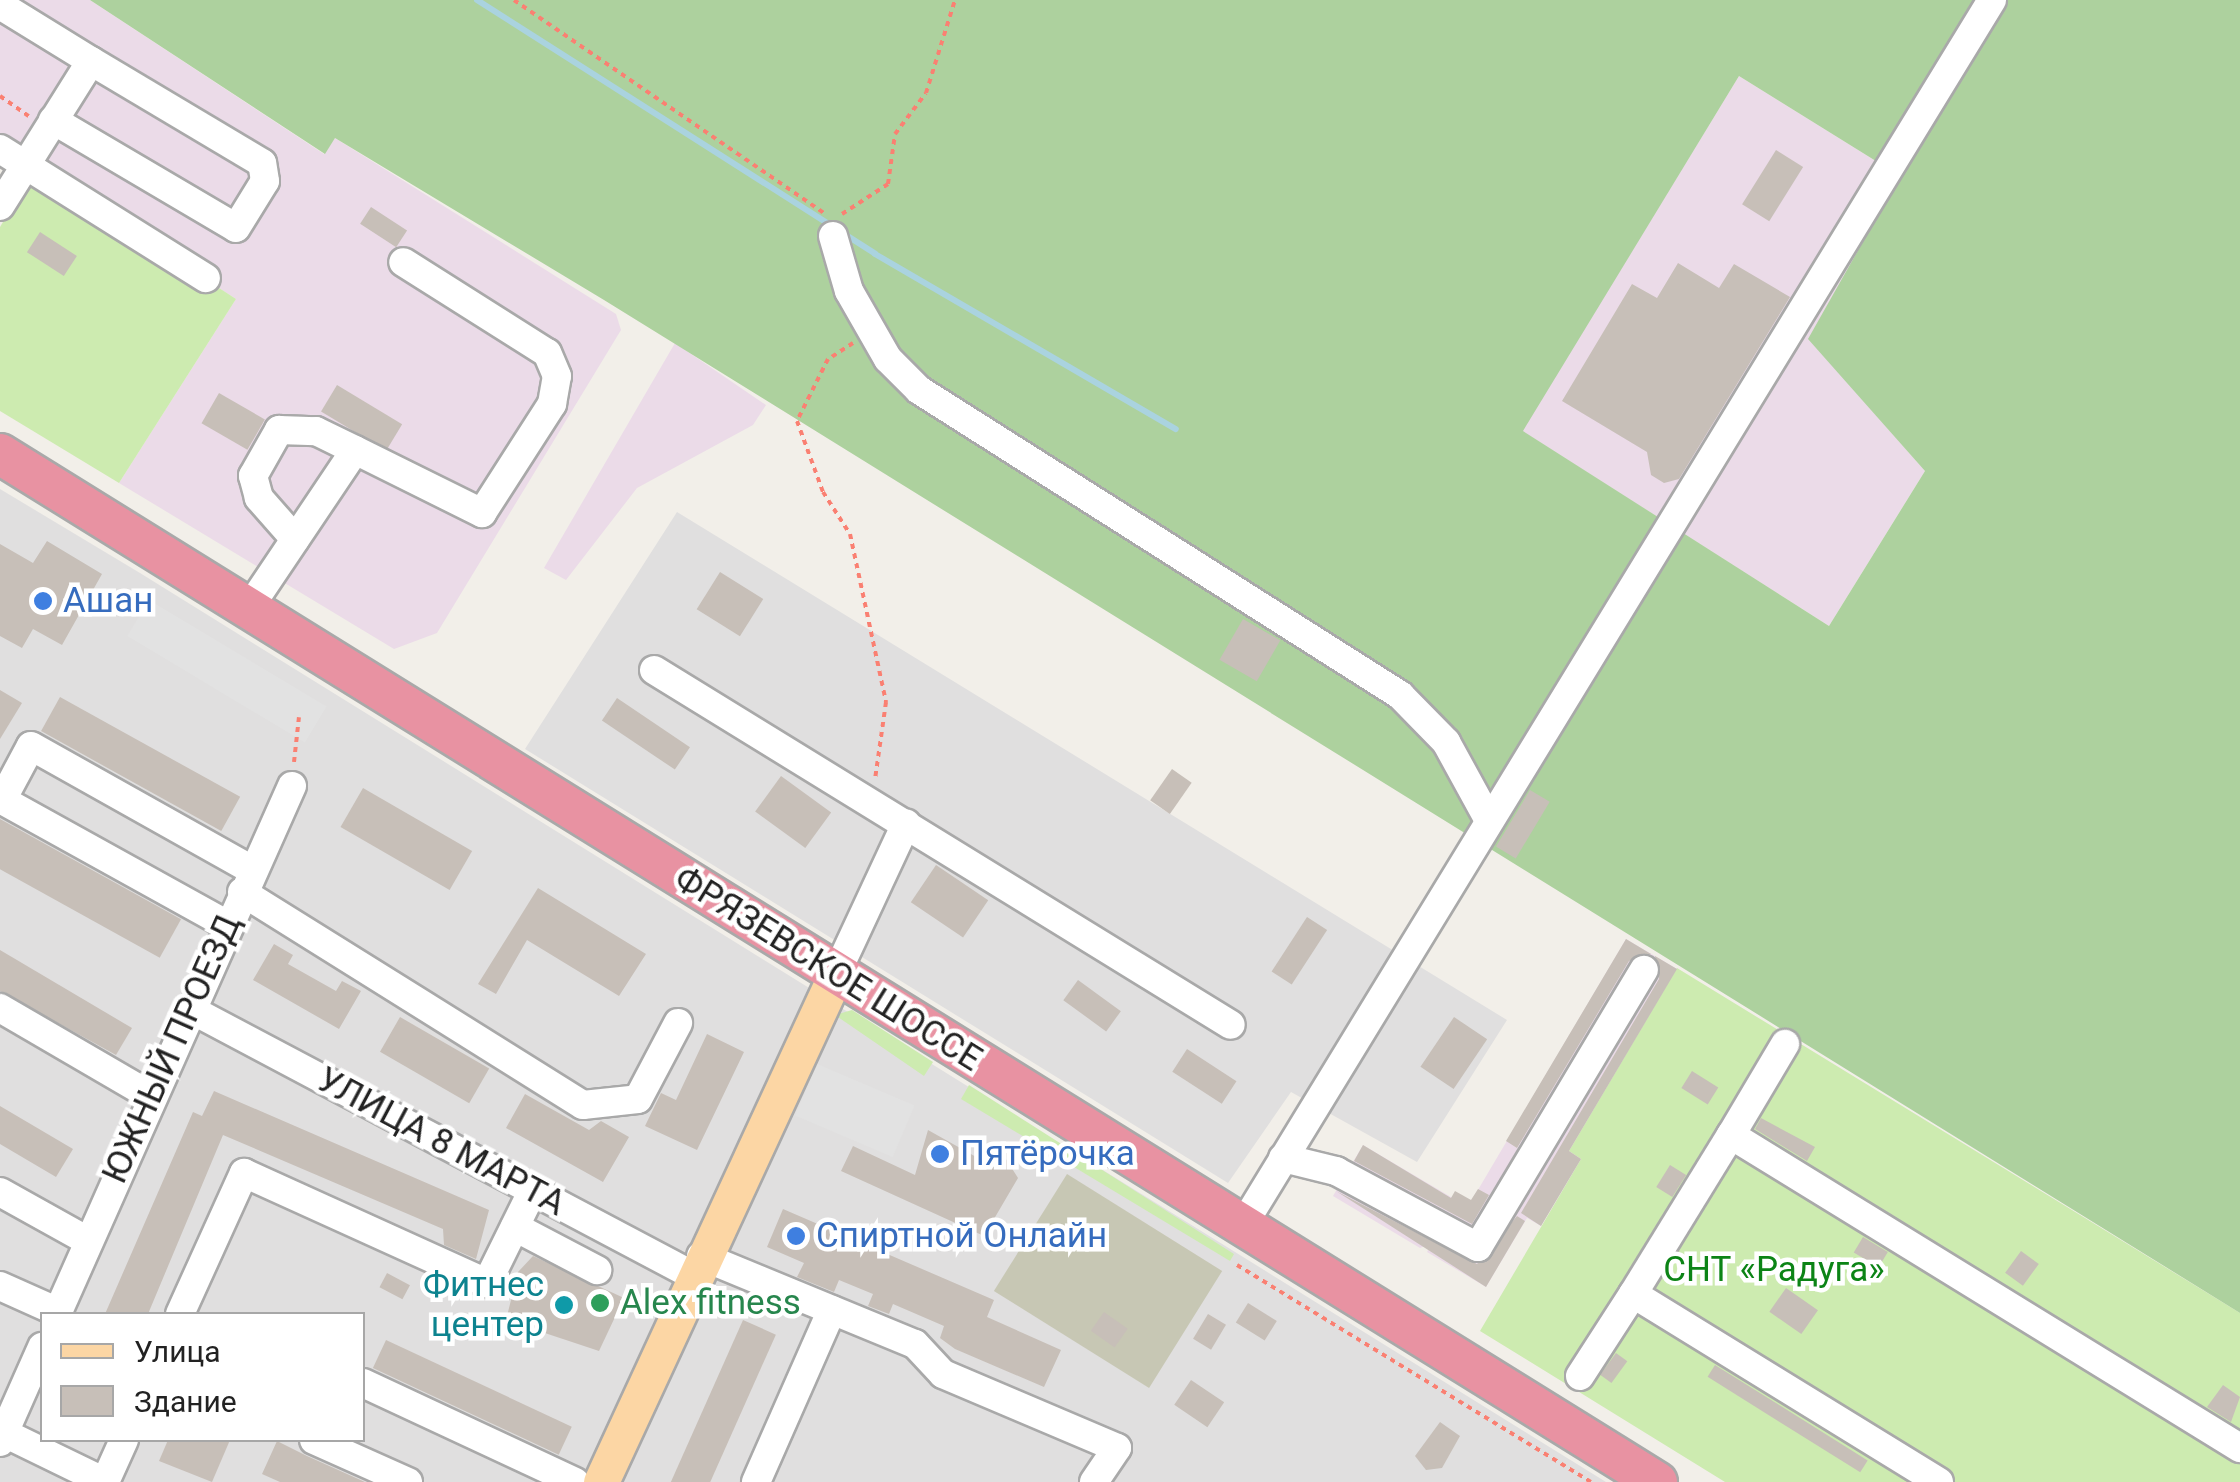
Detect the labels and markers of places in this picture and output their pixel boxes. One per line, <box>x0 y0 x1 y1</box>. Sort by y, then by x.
place label: Ашан <box>63 580 153 622</box>
marker: Ашан <box>32 590 54 612</box>
place label: Пятёрочка <box>960 1133 1135 1175</box>
marker: Пятёрочка <box>929 1143 951 1165</box>
place label: Спиртной Онлайн <box>816 1215 1107 1257</box>
marker: Спиртной Онлайн <box>785 1225 807 1247</box>
place label: Фитнес центер <box>423 1264 544 1346</box>
place label: Alex fitness <box>620 1282 801 1324</box>
marker: Alex fitness <box>589 1292 611 1314</box>
marker: Фитнес центер <box>553 1294 575 1316</box>

